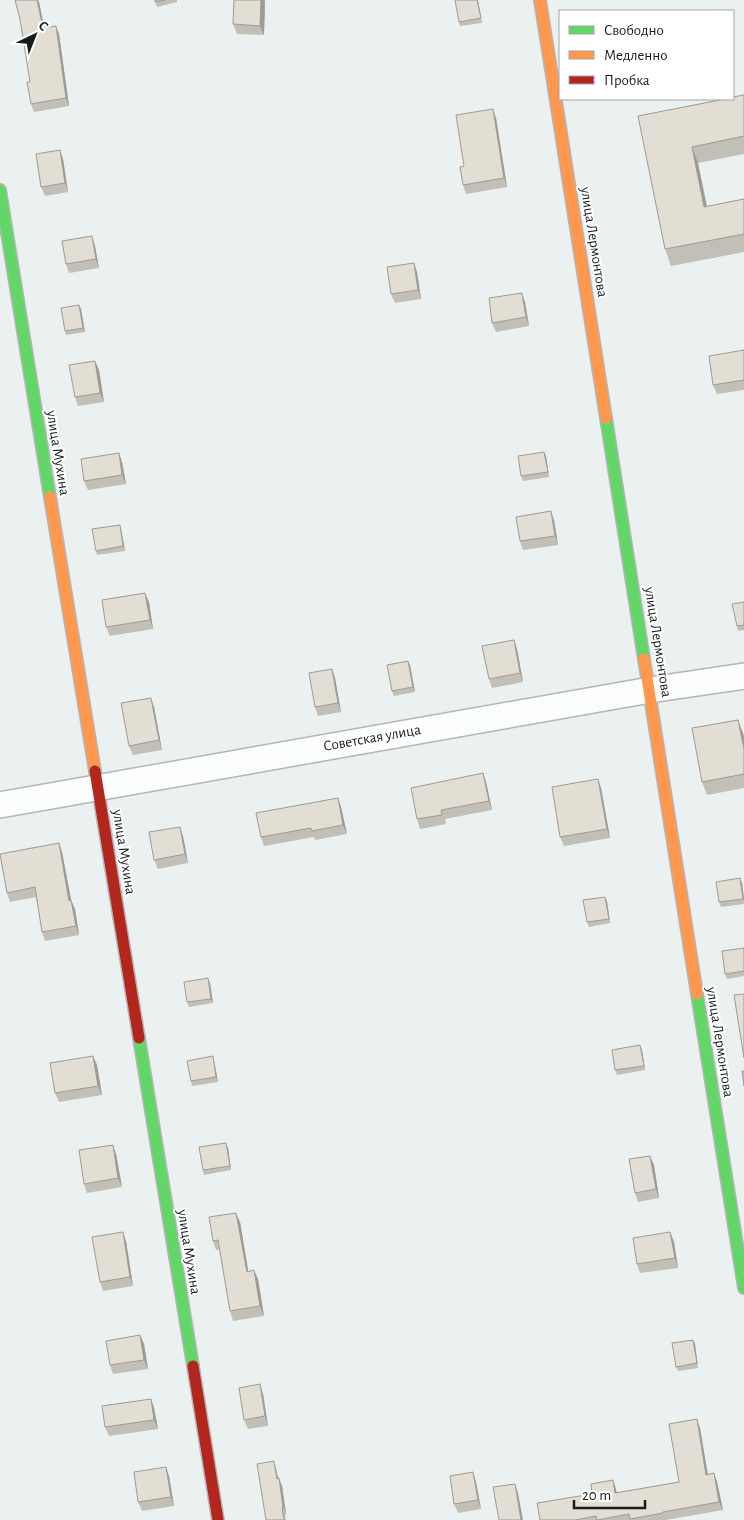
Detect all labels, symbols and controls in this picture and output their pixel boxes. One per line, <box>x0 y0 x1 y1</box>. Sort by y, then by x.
north arrow <box>10 10 60 60</box>
legend <box>559 10 734 100</box>
text: С <box>36 18 51 34</box>
text: Свободно <box>604 23 664 38</box>
text: Медленно <box>604 48 668 63</box>
text: Пробка <box>604 73 650 88</box>
street label: улица Лермонтова <box>578 185 610 298</box>
street label: улица Мухина <box>44 408 72 497</box>
street label: улица Лермонтова <box>642 585 674 698</box>
street label: Советская улица <box>322 722 422 754</box>
street label: улица Мухина <box>110 807 138 896</box>
street label: улица Лермонтова <box>704 985 736 1098</box>
street label: улица Мухина <box>175 1207 203 1296</box>
scale bar <box>574 1478 645 1510</box>
text: 20 m <box>582 1488 611 1503</box>

